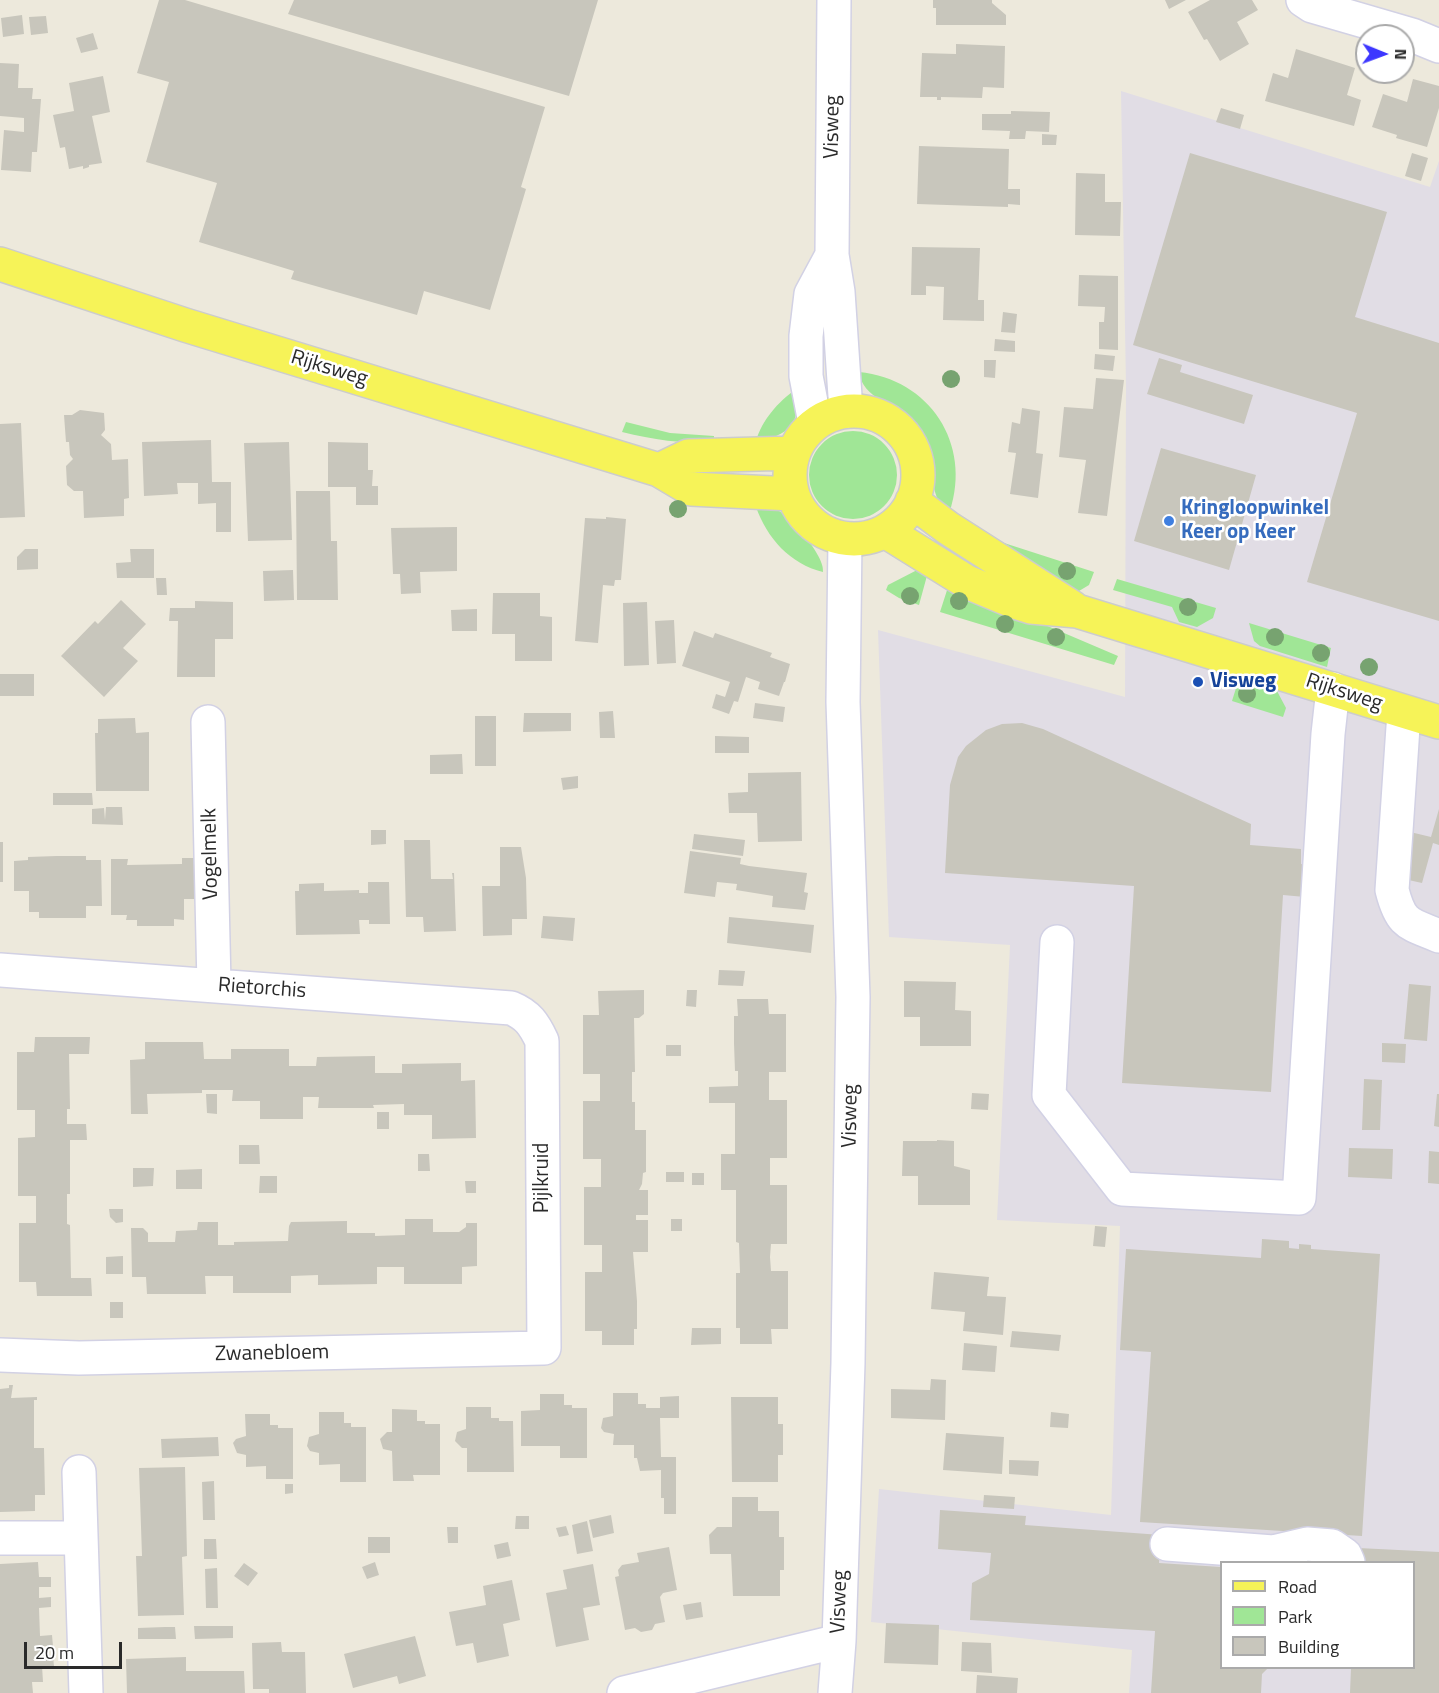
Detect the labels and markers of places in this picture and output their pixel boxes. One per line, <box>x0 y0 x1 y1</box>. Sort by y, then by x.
place label: Kringloopwinkel Keer op Keer <box>1181 496 1329 546</box>
marker: Kringloopwinkel Keer op Keer <box>1162 514 1176 528</box>
place label: Visweg <box>1210 669 1276 695</box>
marker: Visweg <box>1191 675 1205 689</box>

